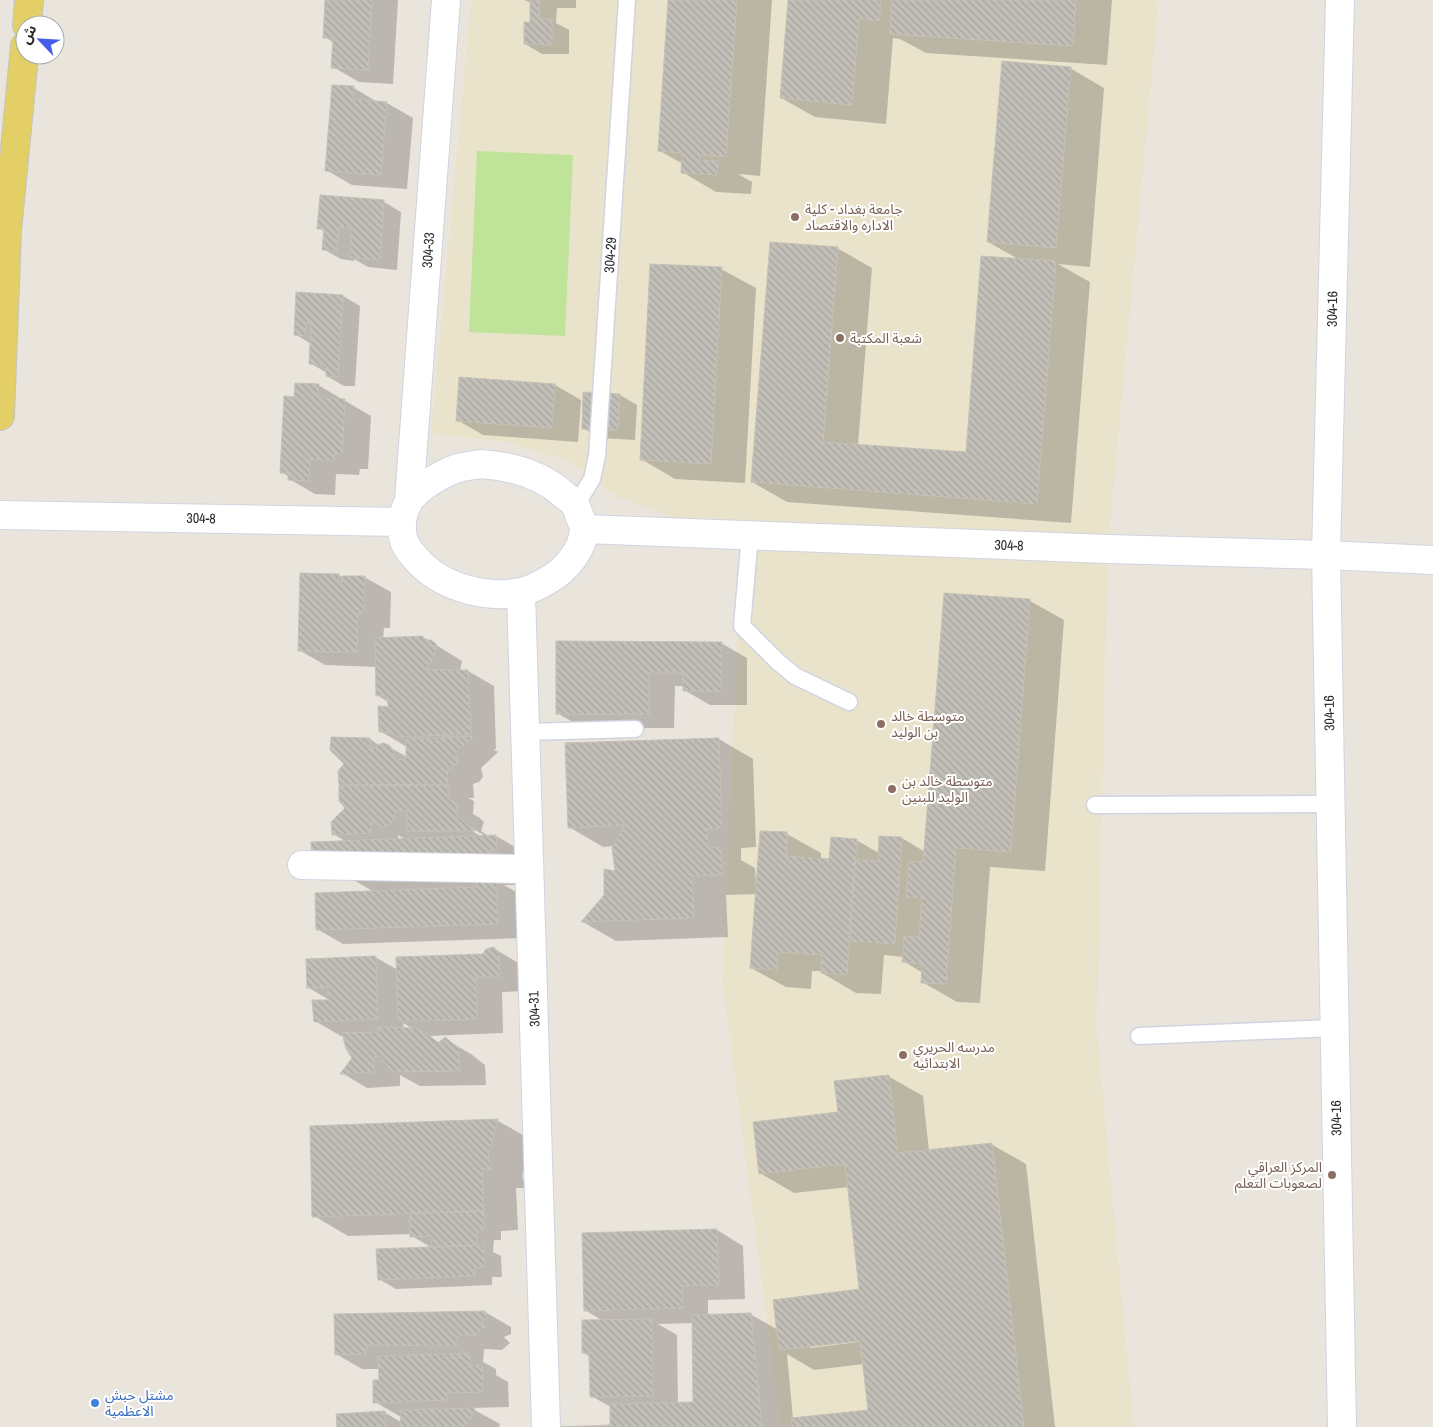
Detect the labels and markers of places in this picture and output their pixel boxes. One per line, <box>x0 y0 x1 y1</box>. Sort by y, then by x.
place label: جامعة بغداد - كلية الاداره والاقتصاد <box>805 200 903 234</box>
marker: جامعة بغداد - كلية الاداره والاقتصاد <box>789 211 801 223</box>
place label: شعبة المكتبة <box>850 329 922 347</box>
marker: شعبة المكتبة <box>834 332 846 344</box>
place label: متوسطة خالد بن الوليد <box>891 707 965 741</box>
marker: متوسطة خالد بن الوليد <box>875 718 887 730</box>
place label: متوسطة خالد بن الوليد للبنين <box>902 772 993 806</box>
marker: متوسطة خالد بن الوليد للبنين <box>886 783 898 795</box>
place label: مدرسه الحريري الابتدائيه <box>913 1038 995 1072</box>
marker: مدرسه الحريري الابتدائيه <box>897 1049 909 1061</box>
place label: المركز العراقي لصعوبات التعلم <box>1235 1158 1322 1194</box>
marker: المركز العراقي لصعوبات التعلم <box>1326 1169 1338 1181</box>
place label: مشتل حبش الاعظمية <box>105 1386 174 1420</box>
marker: مشتل حبش الاعظمية <box>89 1397 101 1409</box>

